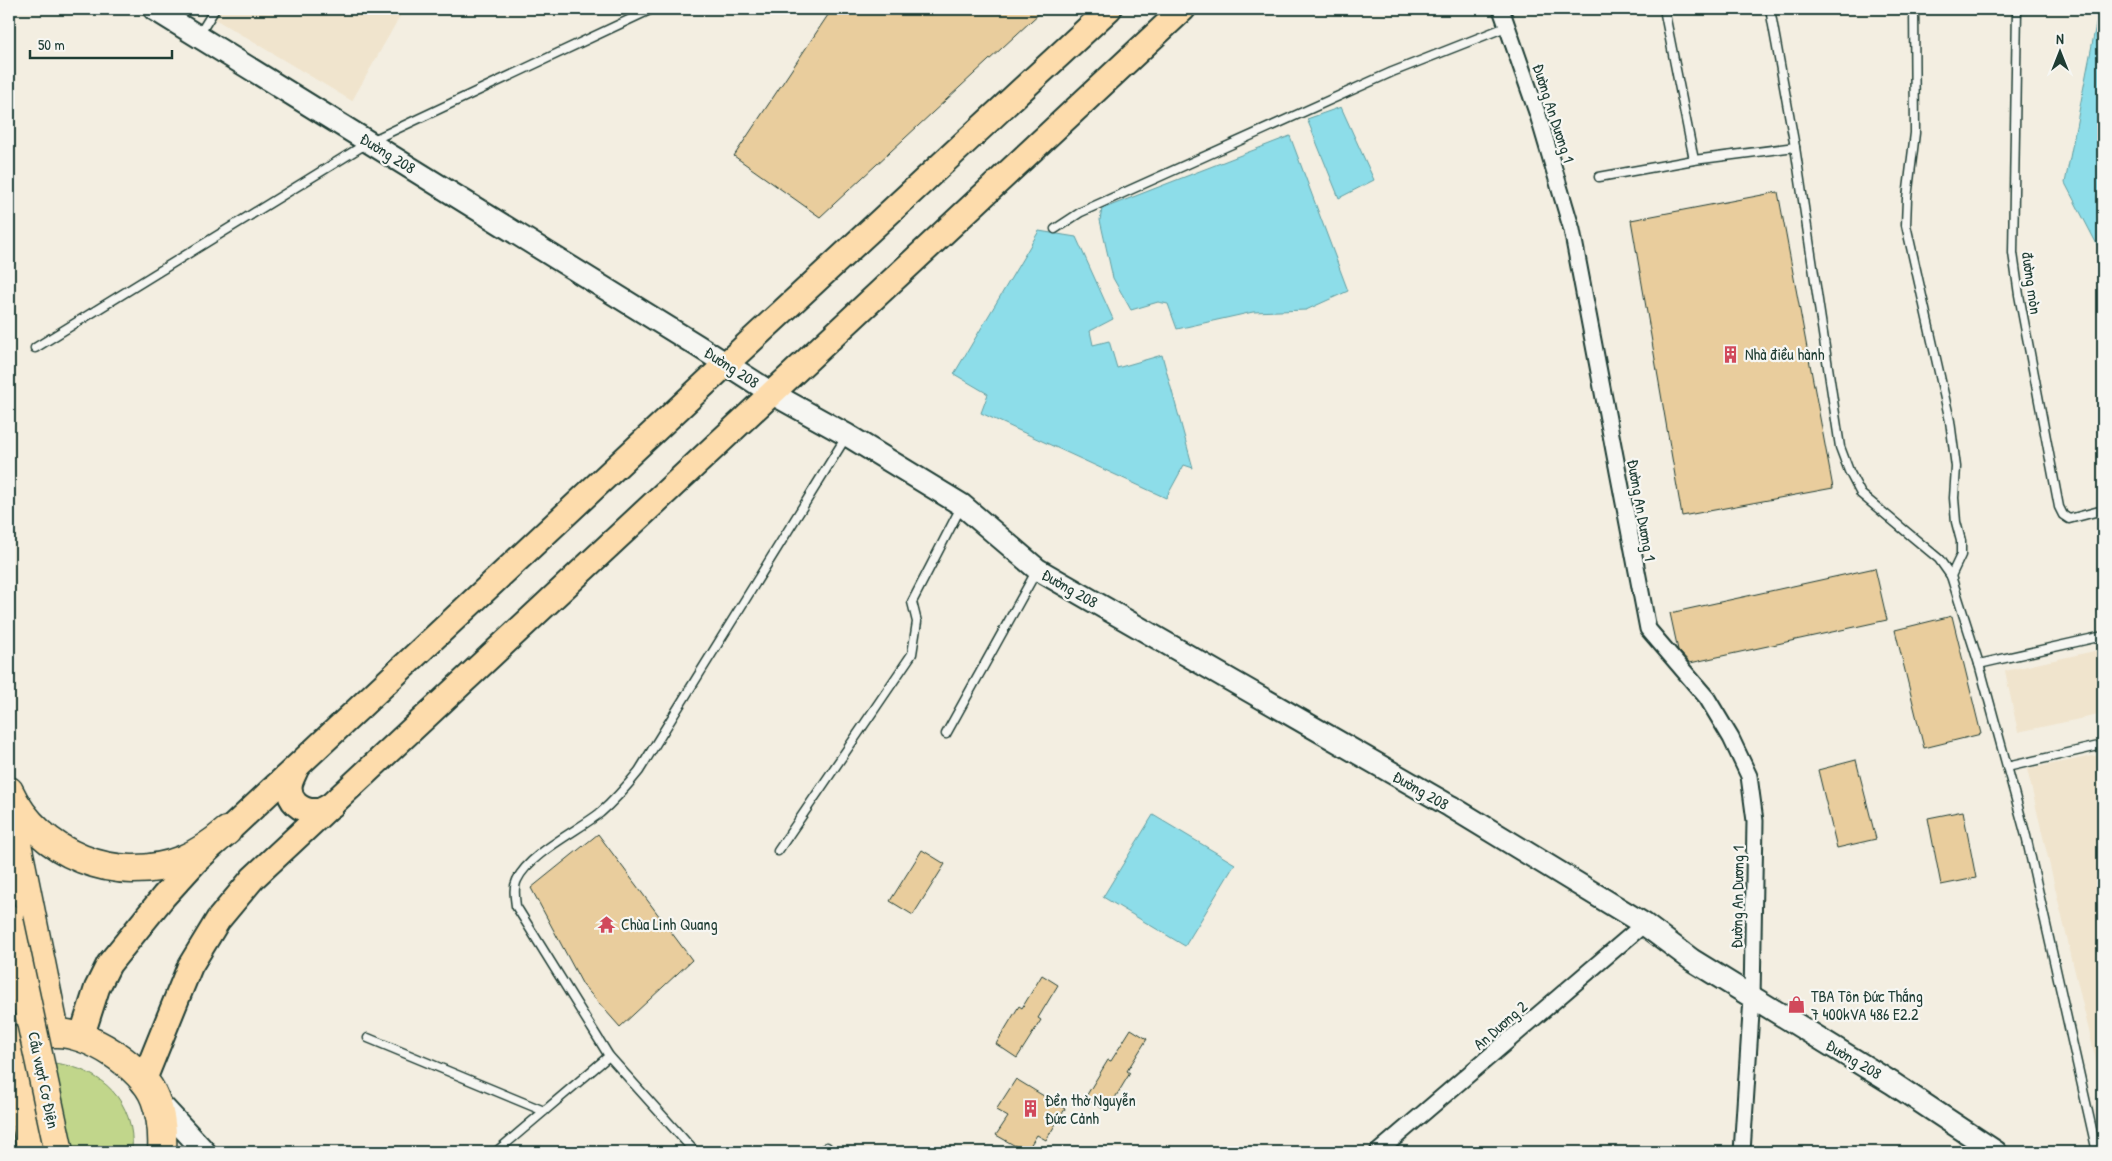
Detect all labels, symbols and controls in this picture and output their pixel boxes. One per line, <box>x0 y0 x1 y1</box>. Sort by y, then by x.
scale bar <box>30 28 172 60</box>
north arrow <box>2034 28 2084 78</box>
text: N <box>2056 29 2064 48</box>
text: 50 m <box>38 34 65 55</box>
street label: Đường An Dương 1 <box>1528 61 1580 165</box>
street label: Đường 208 <box>356 127 420 179</box>
street label: đường mòn <box>2017 250 2047 316</box>
street label: Đường 208 <box>700 341 764 393</box>
place label: Nhà điều hành <box>1745 343 1825 365</box>
building icon: Nhà điều hành <box>1721 344 1741 364</box>
street label: Đường An Dương 1 <box>1622 458 1662 563</box>
street label: Đường 208 <box>1038 563 1102 613</box>
street label: Đường 208 <box>1389 765 1453 815</box>
street label: Đường An Dương 1 <box>1725 845 1749 949</box>
place label: Chùa Linh Quang <box>621 913 718 935</box>
temple icon: Chùa Linh Quang <box>597 914 617 934</box>
place label: TBA Tôn Đức Thắng 7 400kVA 486 E2.2 <box>1811 985 1923 1025</box>
street label: An Dương 2 <box>1468 995 1532 1055</box>
shop icon: TBA Tôn Đức Thắng 7 400kVA 486 E2.2 <box>1787 995 1807 1015</box>
street label: Cầu vượt Cơ Điện <box>23 1030 65 1130</box>
street label: Đường 208 <box>1822 1034 1886 1084</box>
place label: Đền thờ Nguyễn Đức Cảnh <box>1045 1089 1136 1129</box>
building icon: Đền thờ Nguyễn Đức Cảnh <box>1021 1099 1041 1119</box>

